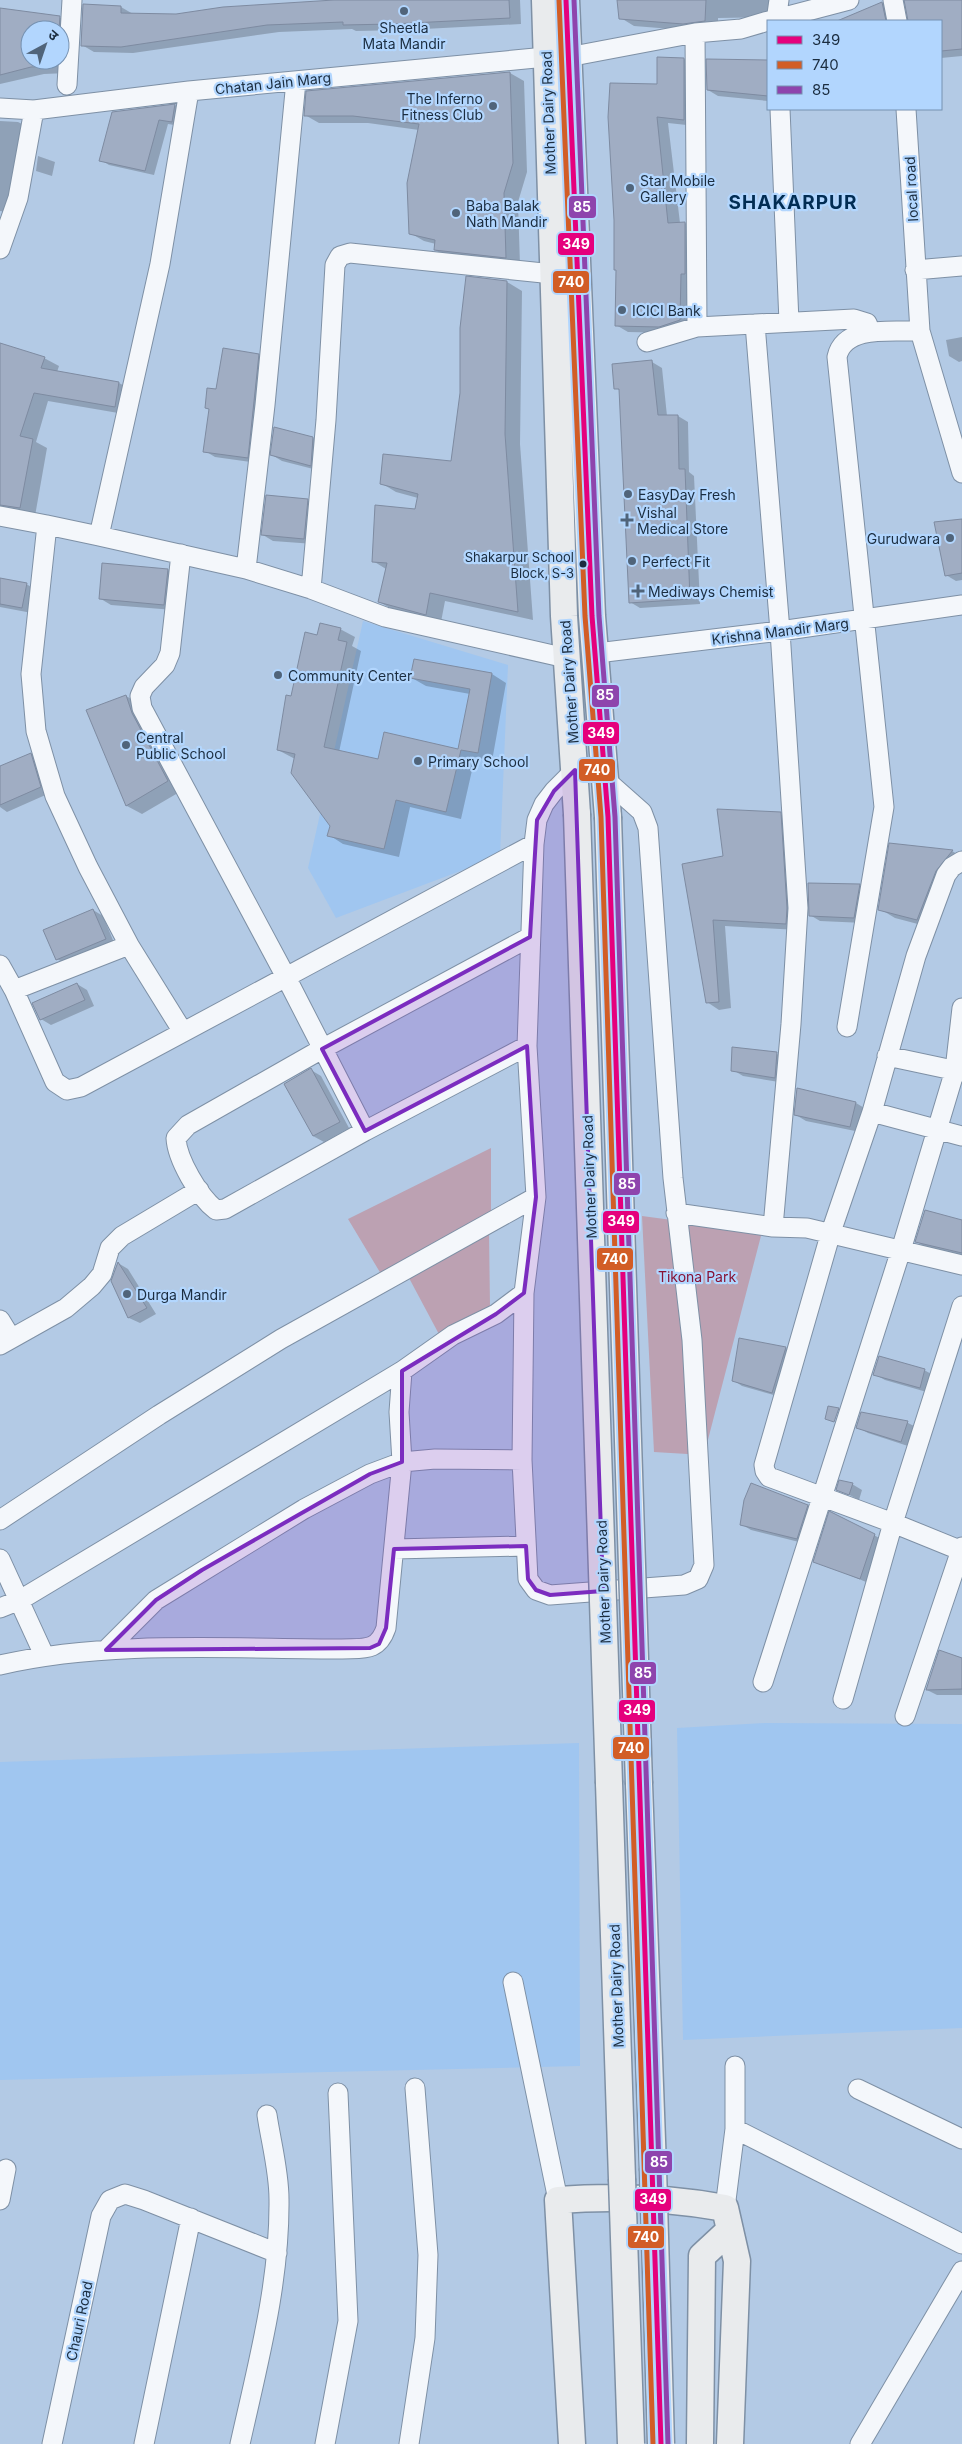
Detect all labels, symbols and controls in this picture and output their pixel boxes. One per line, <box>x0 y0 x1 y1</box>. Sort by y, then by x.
marker: Sheetla Mata Mandir <box>398 5 410 17</box>
place label: Sheetla Mata Mandir <box>363 19 445 52</box>
north arrow <box>20 20 70 70</box>
legend <box>767 20 942 110</box>
text: उ <box>45 26 63 44</box>
text: 349 <box>812 30 840 49</box>
street label: Mother Dairy Road <box>537 51 559 175</box>
text: 740 <box>812 55 839 74</box>
street label: Chatan Jain Marg <box>214 68 332 98</box>
text: 85 <box>812 80 830 99</box>
place label: The Inferno Fitness Club <box>401 90 483 123</box>
marker: The Inferno Fitness Club <box>487 100 499 112</box>
street label: local road <box>901 156 921 222</box>
place label: Star Mobile Gallery <box>640 172 715 205</box>
marker: Star Mobile Gallery <box>624 182 636 194</box>
district label: SHAKARPUR <box>729 191 857 214</box>
line badge: 85 <box>568 195 597 219</box>
place label: Baba Balak Nath Mandir <box>466 197 547 230</box>
text: 85 <box>573 198 591 215</box>
marker: Baba Balak Nath Mandir <box>450 207 462 219</box>
line badge: 349 <box>557 232 595 256</box>
text: 349 <box>562 235 590 252</box>
line badge: 740 <box>552 270 590 294</box>
text: 740 <box>558 273 584 290</box>
place label: ICICI Bank <box>632 302 701 319</box>
marker: ICICI Bank <box>616 304 628 316</box>
place label: EasyDay Fresh <box>638 486 736 503</box>
marker: EasyDay Fresh <box>622 488 634 500</box>
place label: Vishal Medical Store <box>637 504 728 537</box>
marker: Vishal Medical Store <box>621 514 633 526</box>
place label: Gurudwara <box>867 530 940 547</box>
marker: Gurudwara <box>944 532 956 544</box>
place label: Shakarpur School Block, S-3 <box>465 549 574 581</box>
place label: Perfect Fit <box>642 553 711 570</box>
marker: Perfect Fit <box>626 555 638 567</box>
marker: Shakarpur School Block, S-3 <box>578 559 588 569</box>
place label: Mediways Chemist <box>648 583 774 600</box>
marker: Mediways Chemist <box>632 585 644 597</box>
street label: Krishna Mandir Marg <box>710 614 850 648</box>
street label: Mother Dairy Road <box>556 620 582 744</box>
place label: Community Center <box>288 667 412 684</box>
marker: Community Center <box>272 669 284 681</box>
line badge: 85 <box>591 684 620 708</box>
text: 85 <box>596 686 614 703</box>
line badge: 349 <box>582 721 620 745</box>
text: 349 <box>587 724 615 741</box>
place label: Central Public School <box>136 729 226 762</box>
marker: Central Public School <box>120 739 132 751</box>
place label: Primary School <box>428 753 529 770</box>
marker: Primary School <box>412 755 424 767</box>
line badge: 740 <box>578 758 616 782</box>
text: 740 <box>584 761 610 778</box>
street label: Mother Dairy Road <box>578 1115 600 1239</box>
line badge: 85 <box>613 1172 641 1196</box>
text: 85 <box>618 1175 636 1192</box>
line badge: 349 <box>602 1210 640 1234</box>
text: 349 <box>607 1212 635 1229</box>
line badge: 740 <box>596 1247 634 1271</box>
text: 740 <box>602 1250 628 1267</box>
park label: Tikona Park <box>658 1268 736 1285</box>
place label: Durga Mandir <box>137 1286 227 1303</box>
marker: Durga Mandir <box>121 1288 133 1300</box>
street label: Mother Dairy Road <box>592 1520 614 1644</box>
line badge: 85 <box>629 1661 657 1685</box>
text: 85 <box>634 1664 652 1681</box>
line badge: 349 <box>618 1699 656 1723</box>
text: 349 <box>623 1701 651 1718</box>
line badge: 740 <box>612 1736 650 1760</box>
text: 740 <box>618 1739 644 1756</box>
street label: Mother Dairy Road <box>605 1924 627 2048</box>
line badge: 85 <box>644 2150 673 2174</box>
text: 85 <box>650 2153 668 2170</box>
line badge: 349 <box>634 2188 672 2212</box>
text: 349 <box>639 2190 667 2207</box>
line badge: 740 <box>627 2225 665 2249</box>
text: 740 <box>633 2228 659 2245</box>
street label: Chauri Road <box>62 2280 96 2362</box>

